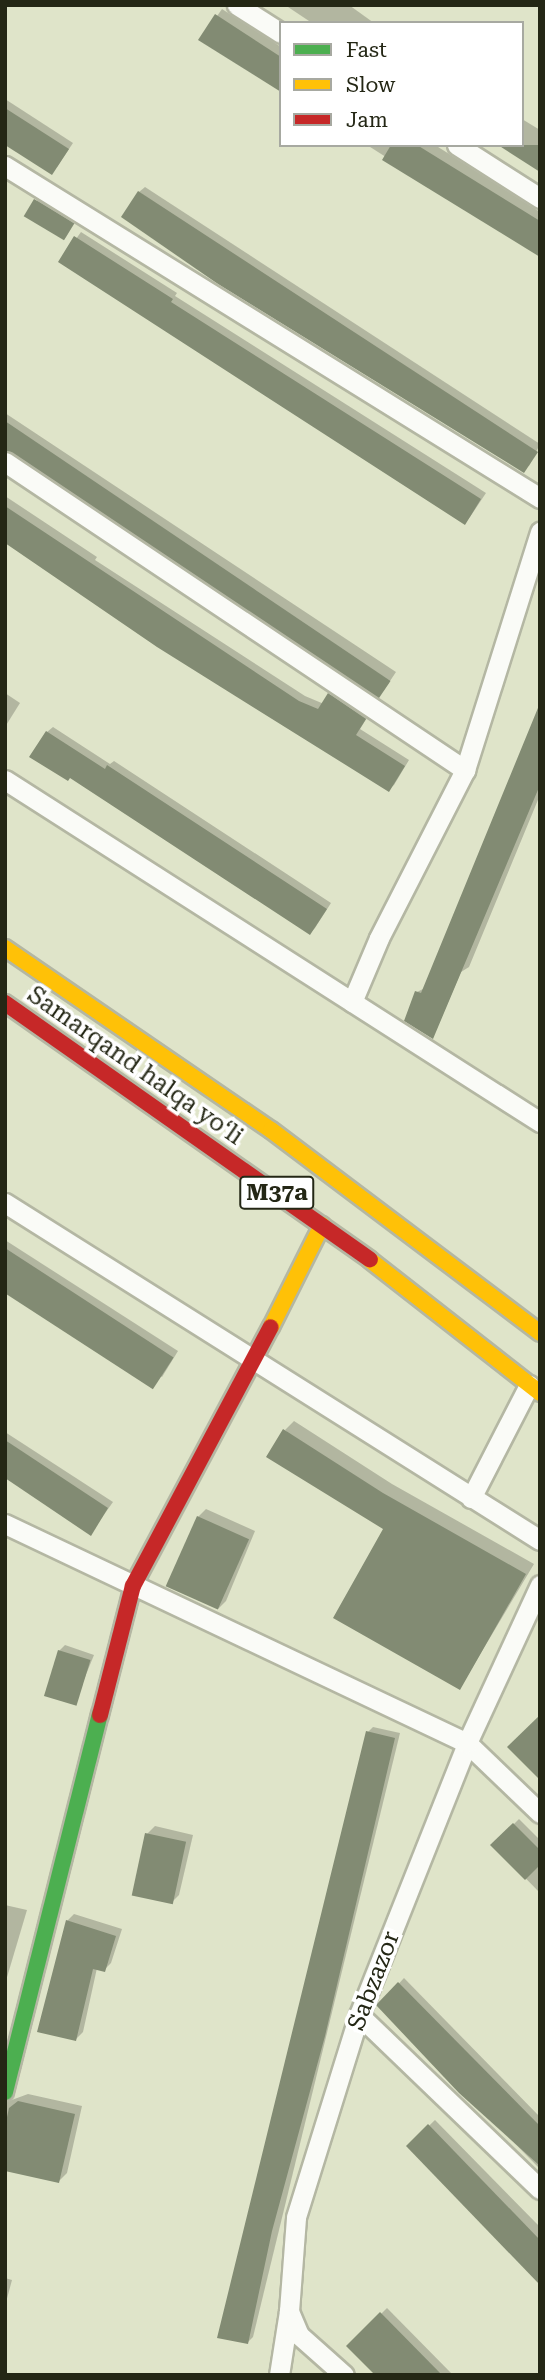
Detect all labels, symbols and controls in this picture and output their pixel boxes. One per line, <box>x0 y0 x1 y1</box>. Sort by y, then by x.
legend <box>279 21 524 147</box>
text: Fast <box>346 38 387 62</box>
text: Slow <box>346 73 395 97</box>
text: Jam <box>346 108 388 132</box>
street label: Samarqand halqa yoʻli <box>22 981 248 1151</box>
road number: M37a <box>238 1174 316 1212</box>
street label: Sabzazor <box>342 1927 406 2035</box>

